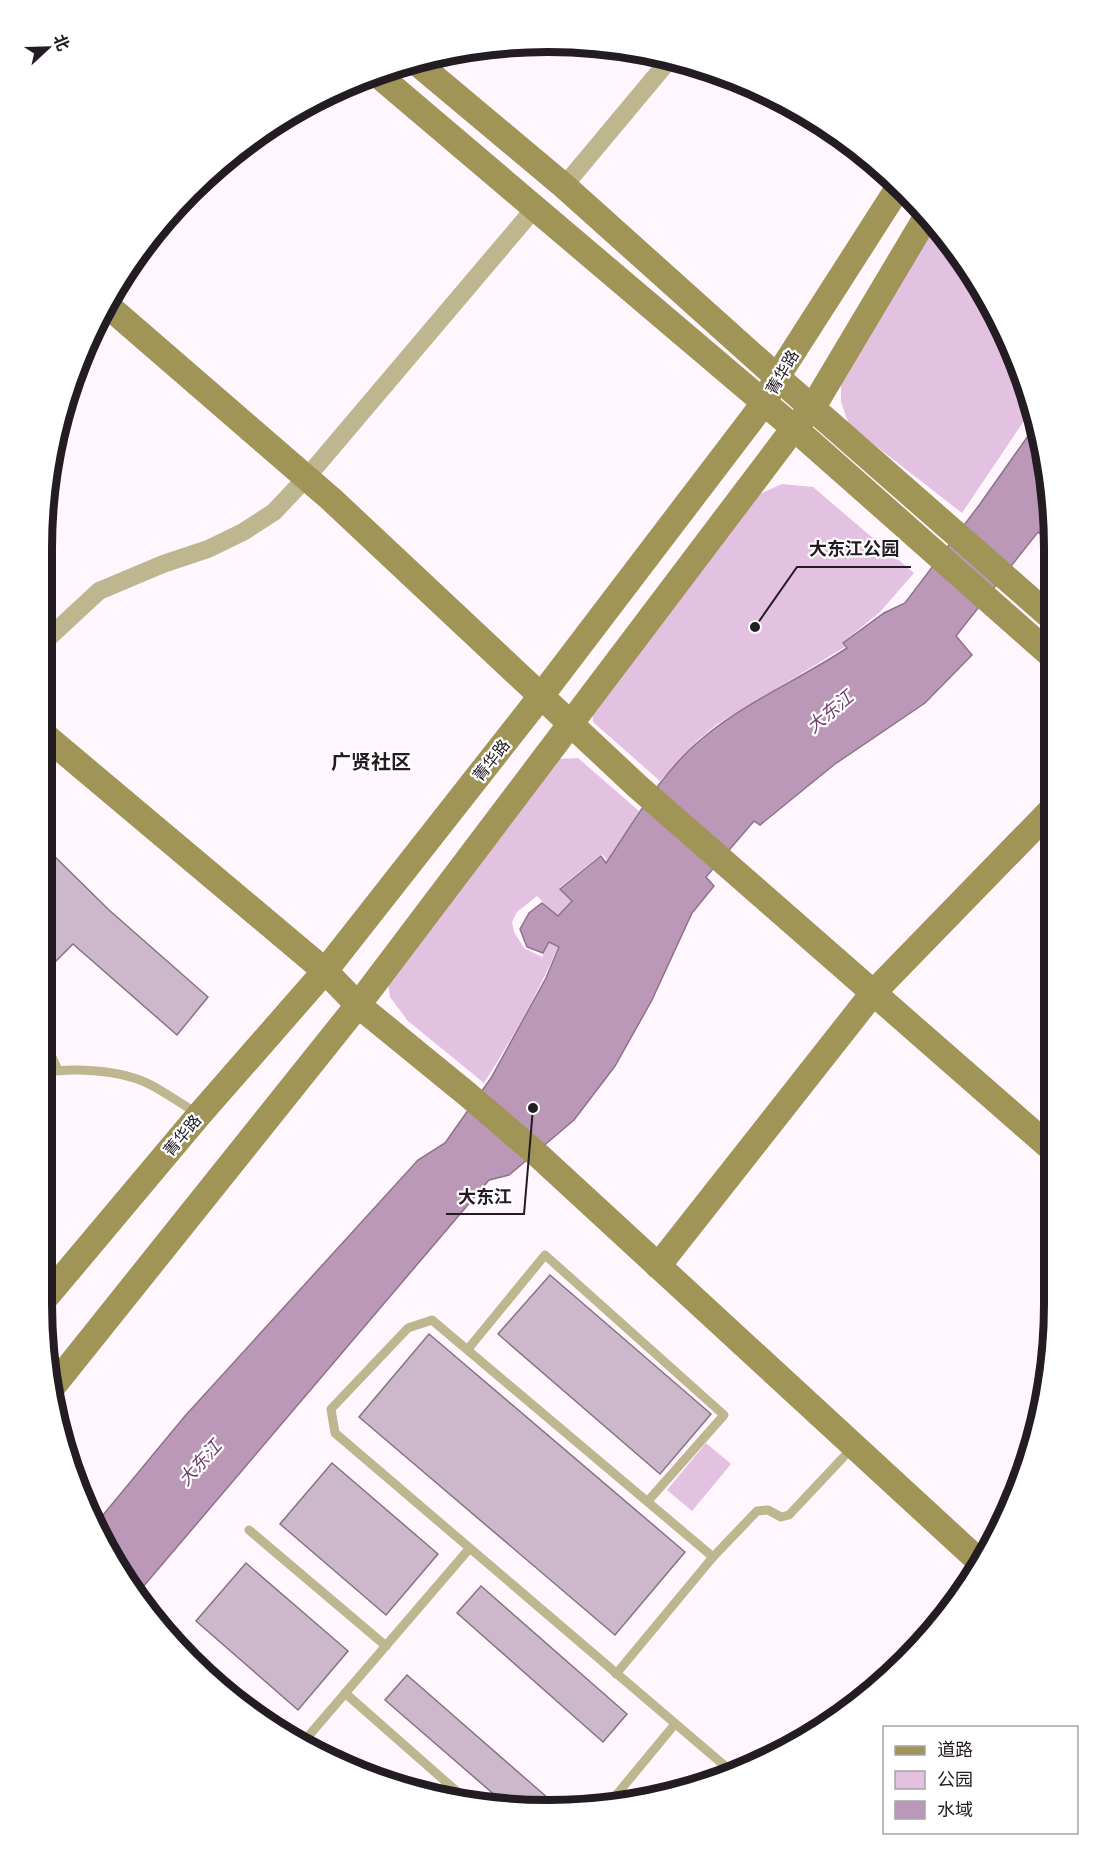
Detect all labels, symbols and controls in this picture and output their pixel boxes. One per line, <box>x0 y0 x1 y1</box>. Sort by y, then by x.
north arrow <box>18 18 78 78</box>
text: 北 <box>50 32 73 54</box>
street label: 菁华路 <box>762 347 803 398</box>
callout: 大东江公园 <box>797 531 911 567</box>
text: 大东江公园 <box>809 538 899 559</box>
water label: 大东江 <box>802 685 859 737</box>
street label: 菁华路 <box>469 736 514 785</box>
district label: 广贤社区 <box>331 750 411 774</box>
street label: 菁华路 <box>160 1111 205 1160</box>
callout: 大东江 <box>446 1178 524 1214</box>
text: 大东江 <box>458 1186 512 1207</box>
water label: 大东江 <box>174 1434 227 1490</box>
legend <box>883 1726 1078 1834</box>
text: 道路 <box>937 1739 973 1760</box>
text: 公园 <box>937 1769 973 1790</box>
text: 水域 <box>937 1799 973 1820</box>

